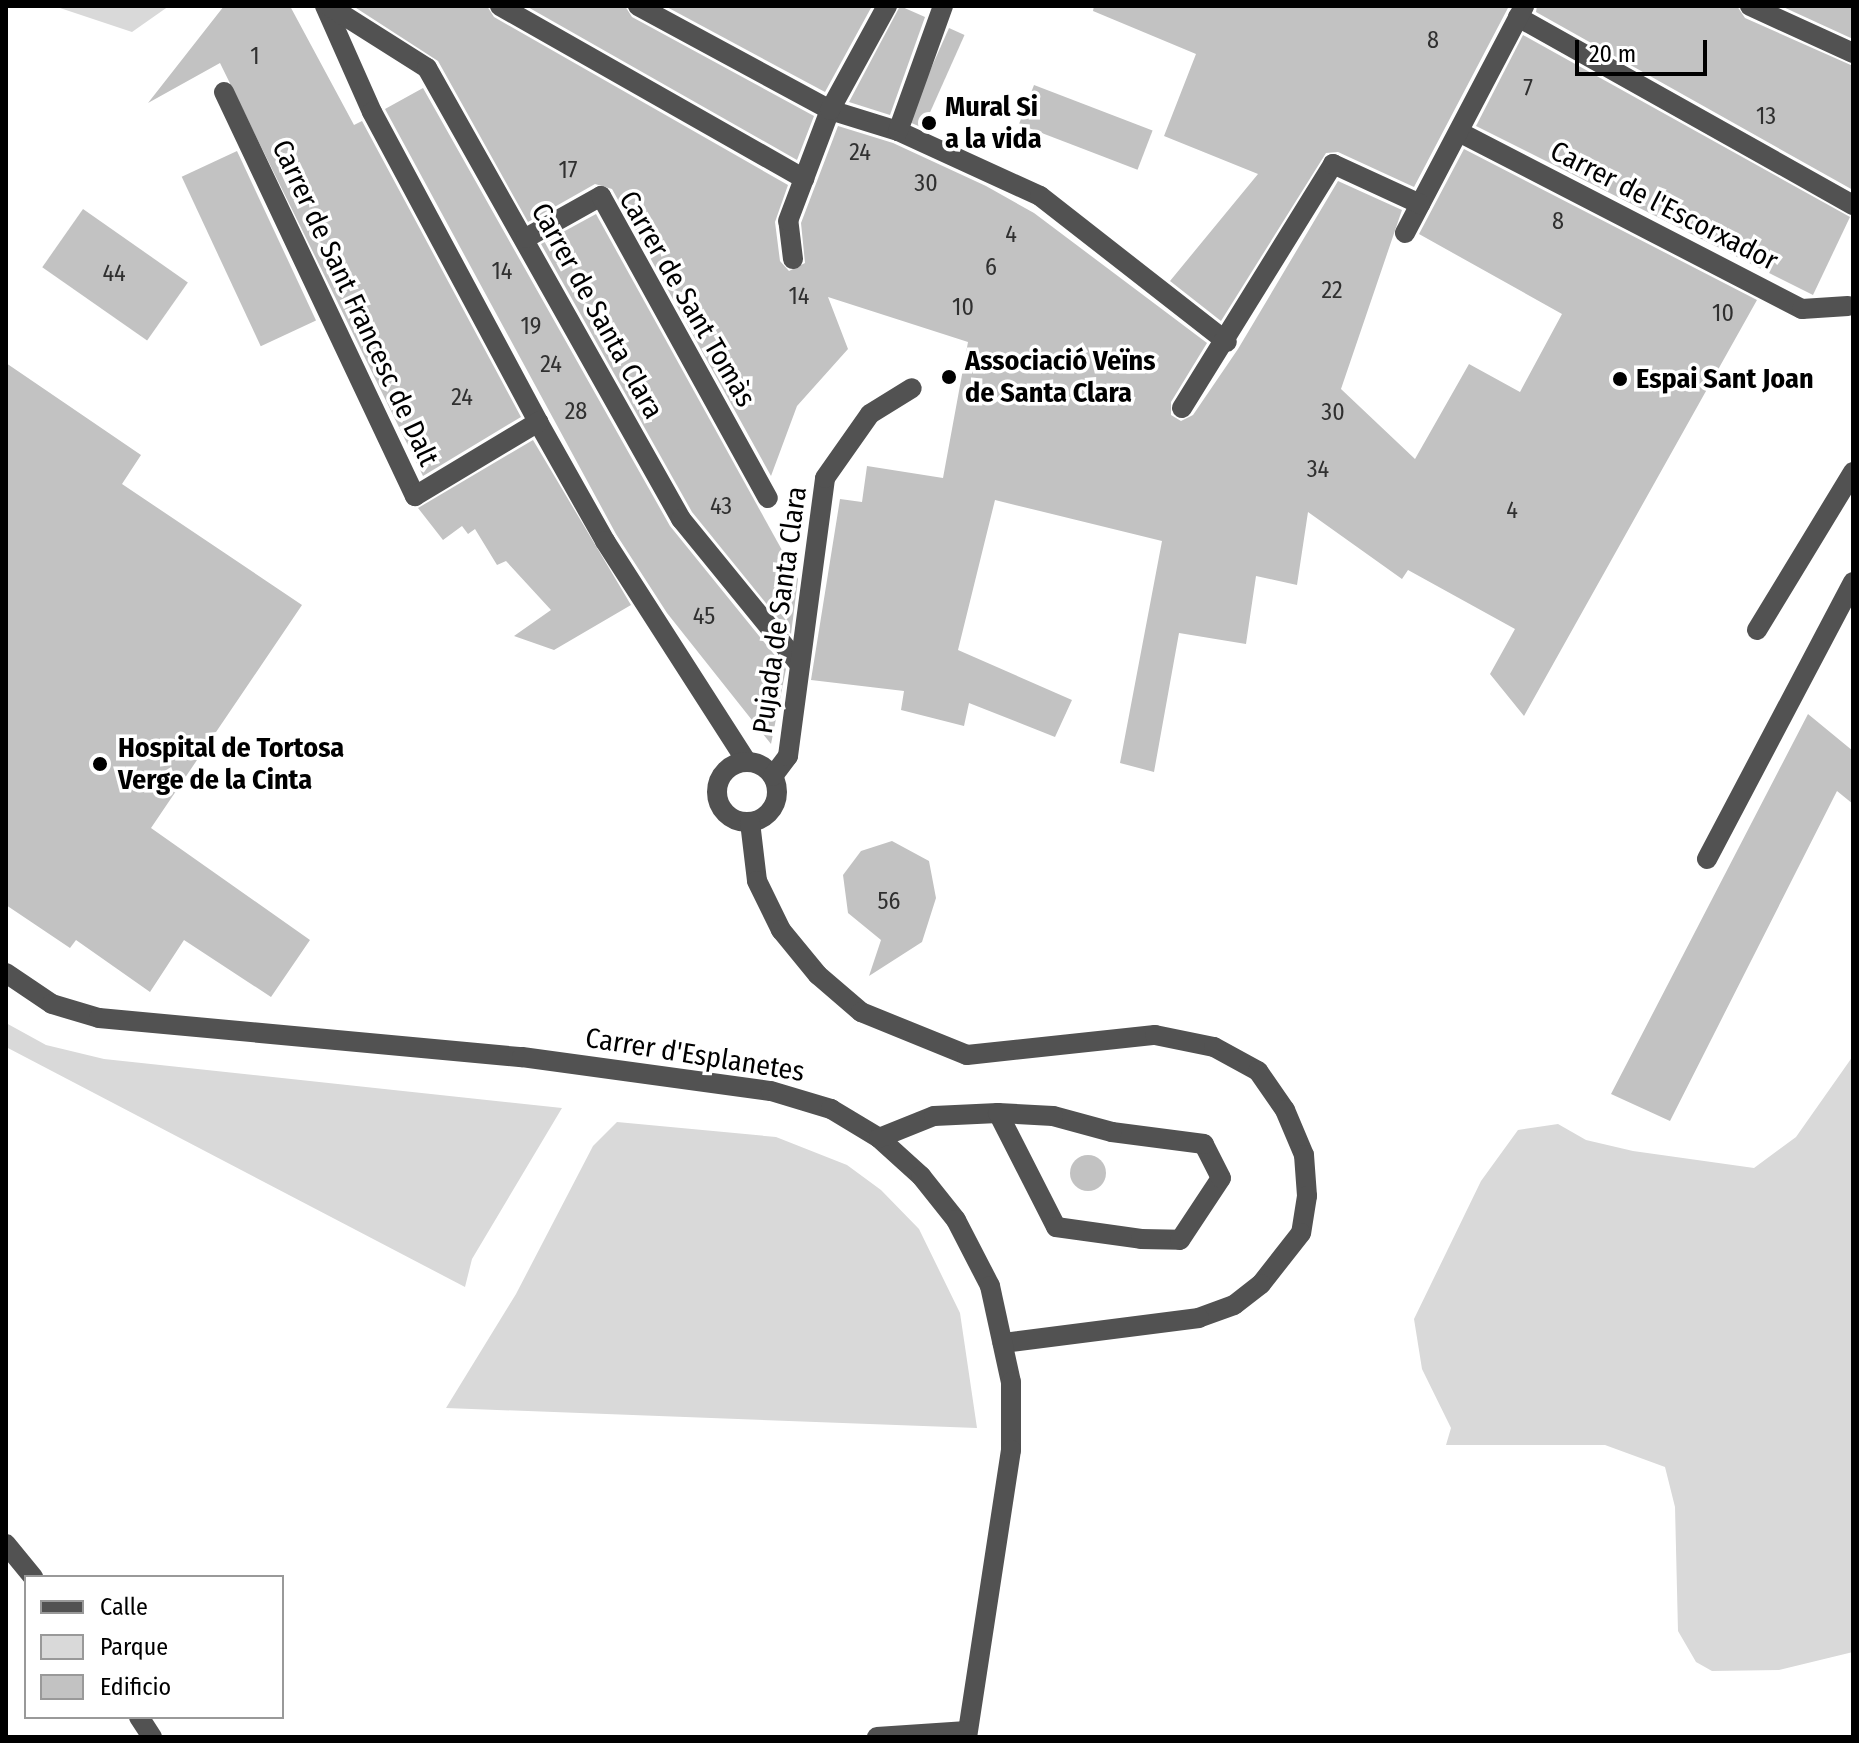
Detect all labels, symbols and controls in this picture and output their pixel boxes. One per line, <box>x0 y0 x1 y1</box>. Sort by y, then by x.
scale bar <box>1579 24 1711 74</box>
house number: 8 <box>1427 27 1439 55</box>
text: 20 m <box>1589 40 1636 68</box>
house number: 1 <box>250 43 260 71</box>
house number: 7 <box>1523 75 1533 103</box>
place label: Mural Si a la vida <box>945 90 1042 156</box>
house number: 13 <box>1756 103 1776 131</box>
marker: Mural Si a la vida <box>920 114 938 132</box>
street label: Carrer de l'Escorxador <box>1545 134 1783 278</box>
street label: Carrer de Sant Francesc de Dalt <box>265 135 445 471</box>
house number: 24 <box>849 139 871 167</box>
house number: 17 <box>558 157 578 185</box>
house number: 30 <box>914 170 938 198</box>
street label: Carrer de Sant Tomàs <box>612 185 762 413</box>
street label: Carrer de Santa Clara <box>524 197 670 425</box>
house number: 8 <box>1552 208 1564 236</box>
house number: 4 <box>1005 221 1017 249</box>
house number: 6 <box>985 254 997 282</box>
house number: 14 <box>492 258 512 286</box>
house number: 44 <box>102 260 126 288</box>
house number: 22 <box>1321 277 1343 305</box>
house number: 14 <box>789 283 809 311</box>
house number: 10 <box>952 294 974 322</box>
house number: 10 <box>1712 300 1734 328</box>
house number: 19 <box>520 313 542 341</box>
place label: Associació Veïns de Santa Clara <box>965 344 1155 410</box>
house number: 24 <box>540 351 562 379</box>
place label: Espai Sant Joan <box>1636 362 1814 396</box>
marker: Associació Veïns de Santa Clara <box>940 368 958 386</box>
marker: Espai Sant Joan <box>1611 370 1629 388</box>
house number: 24 <box>451 384 473 412</box>
house number: 28 <box>565 398 587 426</box>
house number: 30 <box>1321 399 1345 427</box>
house number: 34 <box>1307 456 1329 484</box>
street label: Pujada de Santa Clara <box>746 484 814 736</box>
house number: 43 <box>710 493 732 521</box>
house number: 4 <box>1506 497 1518 525</box>
house number: 45 <box>693 603 715 631</box>
place label: Hospital de Tortosa Verge de la Cinta <box>118 731 344 797</box>
marker: Hospital de Tortosa Verge de la Cinta <box>89 753 111 775</box>
house number: 56 <box>878 888 900 916</box>
street label: Carrer d'Esplanetes <box>583 1021 807 1089</box>
legend <box>24 1575 284 1719</box>
text: Calle <box>100 1593 148 1621</box>
text: Parque <box>100 1633 168 1661</box>
text: Edificio <box>100 1673 171 1701</box>

